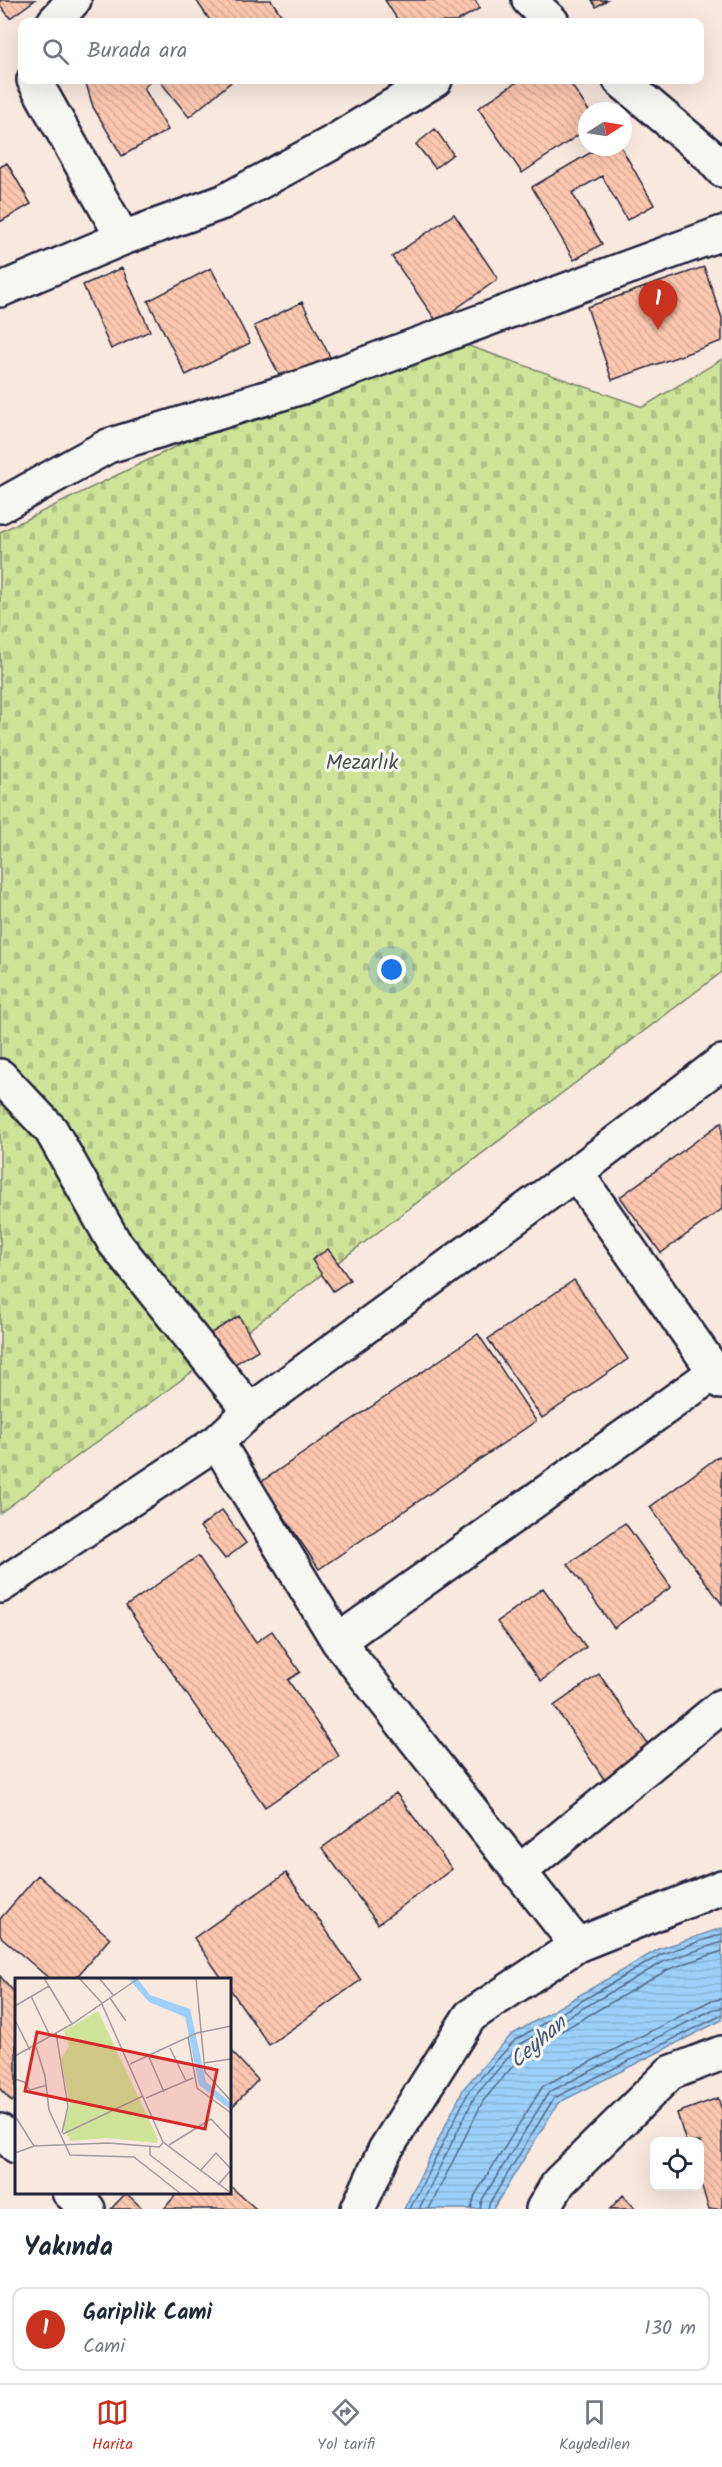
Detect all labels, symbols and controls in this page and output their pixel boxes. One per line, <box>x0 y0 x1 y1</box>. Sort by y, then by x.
search box <box>18 18 704 84</box>
text: Burada ara <box>87 34 187 69</box>
icon: search <box>39 35 72 68</box>
north arrow <box>578 102 632 156</box>
pin: 1 <box>638 280 678 330</box>
park label: Mezarlık <box>326 747 398 780</box>
your location <box>377 955 406 984</box>
inset map <box>15 1978 231 2194</box>
water label: Ceyhan <box>502 2006 577 2078</box>
map controls <box>650 2137 704 2191</box>
button: locate <box>650 2137 704 2191</box>
text: Yakında <box>24 2227 113 2269</box>
text: Gariplik Cami <box>83 2296 212 2331</box>
text: 1 <box>42 2313 49 2345</box>
text: 130 m <box>644 2313 696 2345</box>
text: Cami <box>83 2331 125 2363</box>
tab: Harita <box>92 2396 133 2457</box>
tab: Yol tarifi <box>317 2396 375 2457</box>
tab: Kaydedilen <box>559 2396 630 2457</box>

